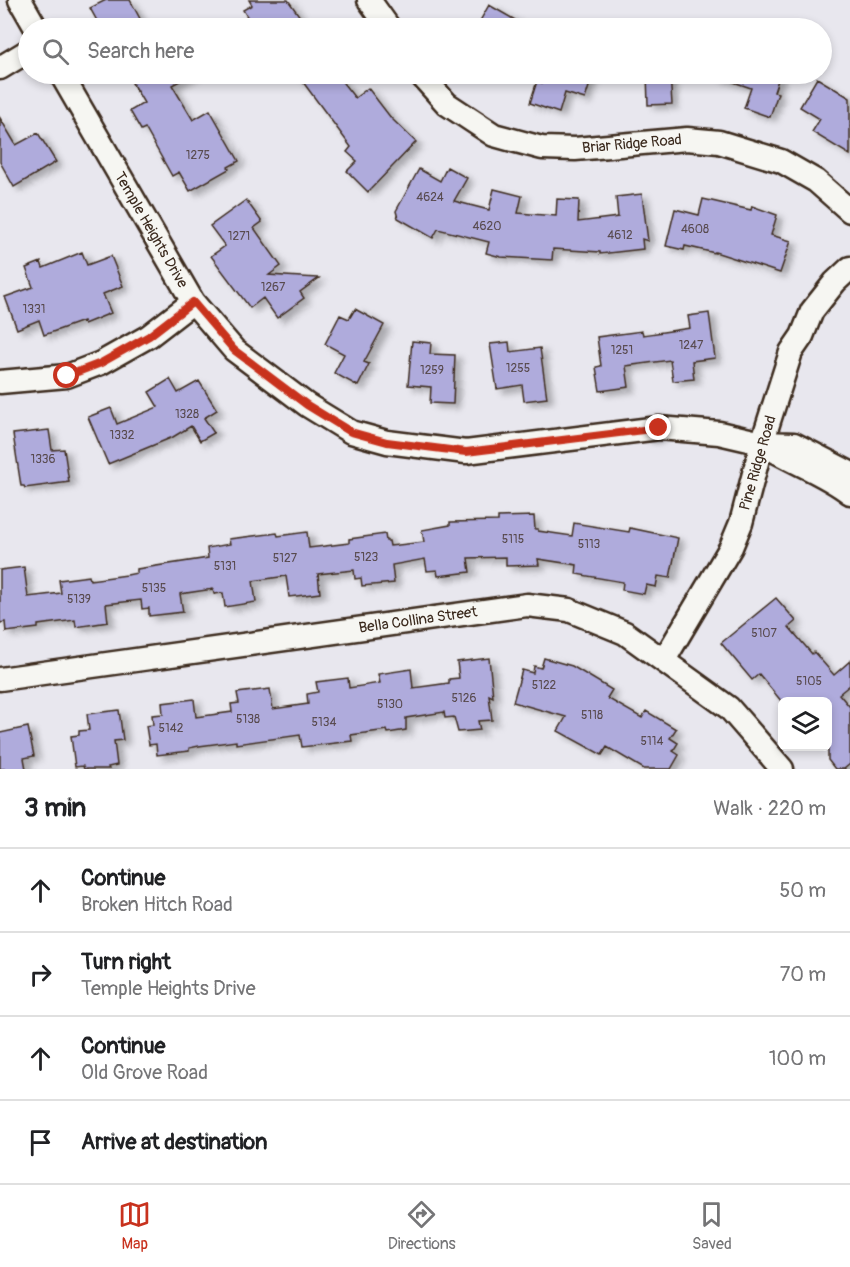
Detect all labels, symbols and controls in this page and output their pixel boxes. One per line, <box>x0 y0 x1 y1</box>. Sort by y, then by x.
search box <box>18 18 832 84</box>
icon: search <box>39 35 72 68</box>
text: Search here <box>87 37 194 65</box>
street label: Briar Ridge Road <box>581 130 683 158</box>
house number: 1275 <box>186 148 210 163</box>
street label: Temple Heights Drive <box>110 169 192 292</box>
house number: 4624 <box>416 190 444 205</box>
house number: 4620 <box>473 219 501 234</box>
house number: 4608 <box>681 222 709 237</box>
house number: 4612 <box>607 228 633 243</box>
house number: 1271 <box>228 229 250 244</box>
house number: 1267 <box>261 280 286 295</box>
house number: 1331 <box>23 302 45 317</box>
house number: 1247 <box>679 338 704 353</box>
house number: 1251 <box>611 343 633 358</box>
house number: 1255 <box>506 361 530 376</box>
route start <box>53 362 79 388</box>
house number: 1259 <box>420 363 444 378</box>
house number: 1328 <box>175 407 199 422</box>
street label: Pine Ridge Road <box>735 413 781 513</box>
route end <box>645 414 671 440</box>
house number: 1332 <box>110 428 135 443</box>
house number: 1336 <box>30 452 56 467</box>
house number: 5115 <box>502 532 524 547</box>
house number: 5113 <box>578 537 601 552</box>
house number: 5123 <box>354 550 378 565</box>
house number: 5127 <box>273 551 298 566</box>
house number: 5131 <box>214 559 236 574</box>
house number: 5135 <box>142 581 166 596</box>
house number: 5139 <box>67 592 91 607</box>
street label: Bella Collina Street <box>357 602 479 638</box>
house number: 5107 <box>751 626 778 641</box>
house number: 5105 <box>796 674 822 689</box>
house number: 5122 <box>532 678 557 693</box>
house number: 5126 <box>452 691 476 706</box>
house number: 5130 <box>377 697 403 712</box>
map controls <box>778 697 832 751</box>
button: layers <box>778 697 832 751</box>
house number: 5118 <box>581 708 603 723</box>
house number: 5138 <box>236 712 260 727</box>
house number: 5134 <box>312 715 336 730</box>
house number: 5142 <box>159 721 184 736</box>
house number: 5114 <box>641 734 663 749</box>
text: 3 min <box>24 792 86 824</box>
text: Walk · 220 m <box>713 796 826 821</box>
text: Continue <box>81 864 165 892</box>
icon: ahead <box>24 874 57 907</box>
text: 50 m <box>779 878 826 903</box>
text: Broken Hitch Road <box>81 892 233 917</box>
text: Turn right <box>81 948 171 976</box>
icon: right <box>24 958 57 991</box>
text: 70 m <box>780 962 826 987</box>
text: Temple Heights Drive <box>81 976 256 1001</box>
text: Continue <box>81 1032 165 1060</box>
icon: ahead <box>24 1042 57 1075</box>
text: 100 m <box>769 1046 826 1071</box>
text: Old Grove Road <box>81 1060 208 1085</box>
icon: arrive <box>24 1126 57 1159</box>
text: Arrive at destination <box>81 1128 267 1156</box>
tab: Map <box>118 1198 151 1254</box>
tab: Directions <box>388 1198 456 1254</box>
tab: Saved <box>692 1198 732 1254</box>

